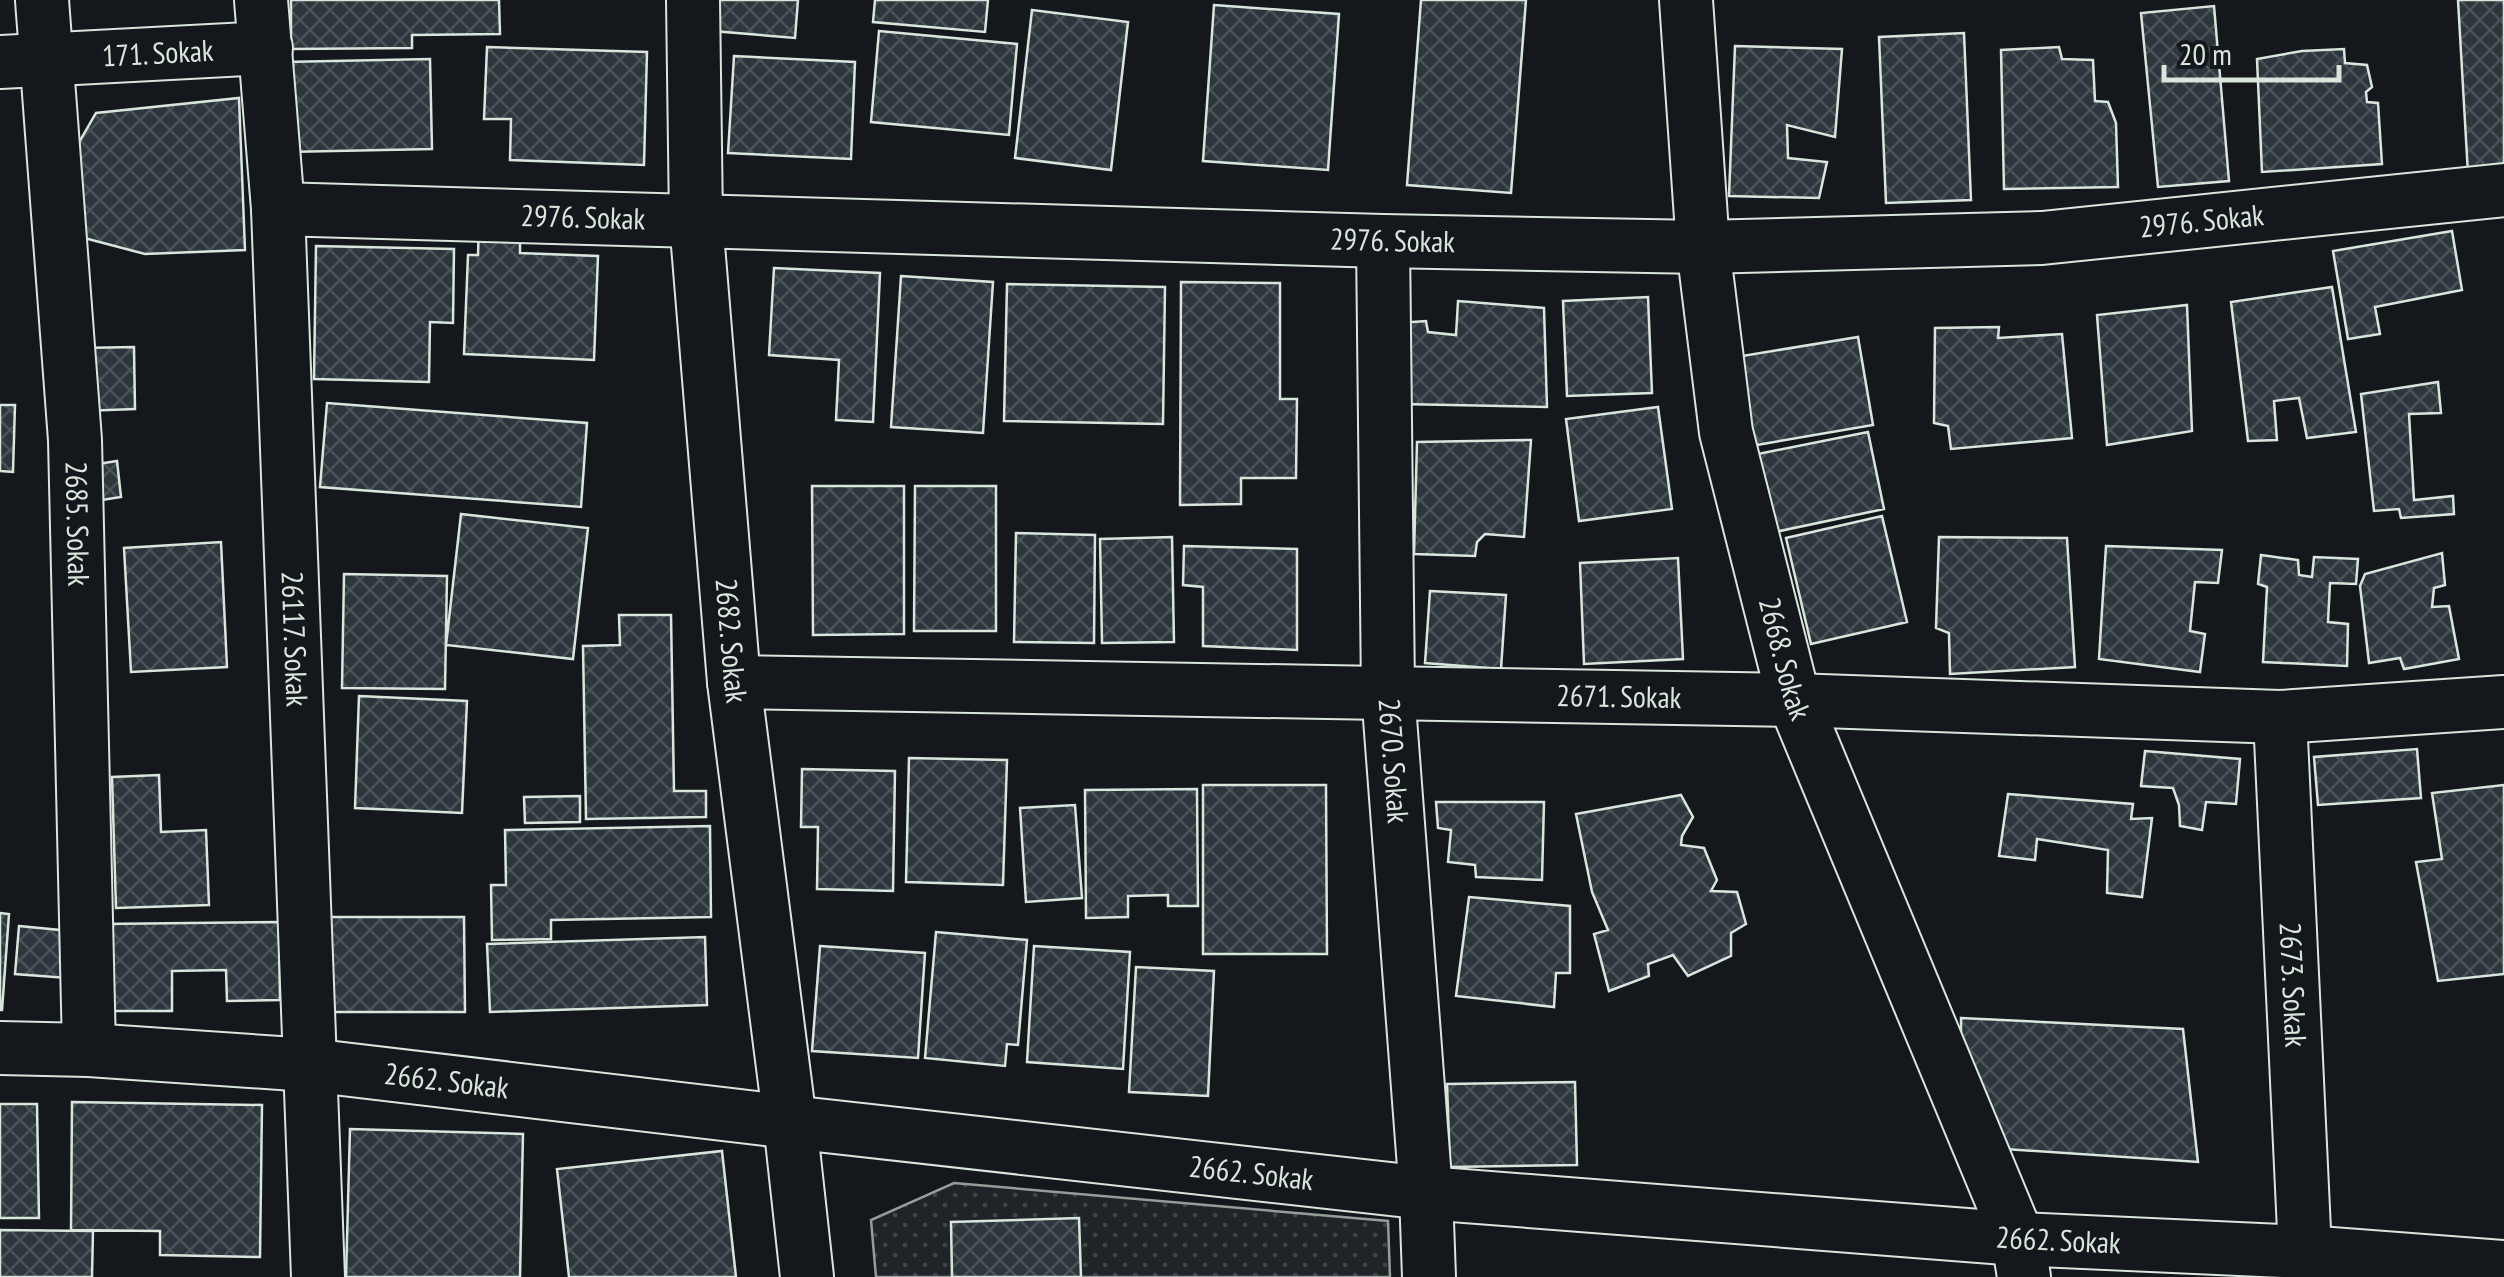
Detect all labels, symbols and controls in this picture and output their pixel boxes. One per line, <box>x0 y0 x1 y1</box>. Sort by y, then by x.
scale bar <box>2164 20 2339 82</box>
street label: 171. Sokak <box>101 30 215 75</box>
text: 20 m <box>2179 34 2232 73</box>
street label: 2976. Sokak <box>2137 194 2266 246</box>
street label: 2976. Sokak <box>520 195 646 238</box>
street label: 2976. Sokak <box>1330 218 1456 260</box>
street label: 2685. Sokak <box>57 461 99 587</box>
street label: 26117. Sokak <box>274 570 318 708</box>
street label: 2682. Sokak <box>708 577 758 705</box>
street label: 2668. Sokak <box>1751 593 1821 726</box>
street label: 2671. Sokak <box>1556 675 1682 716</box>
street label: 2670. Sokak <box>1371 697 1419 825</box>
street label: 2673. Sokak <box>2272 921 2316 1048</box>
street label: 2662. Sokak <box>382 1053 511 1107</box>
street label: 2662. Sokak <box>1187 1146 1316 1198</box>
street label: 2662. Sokak <box>1995 1216 2122 1262</box>

